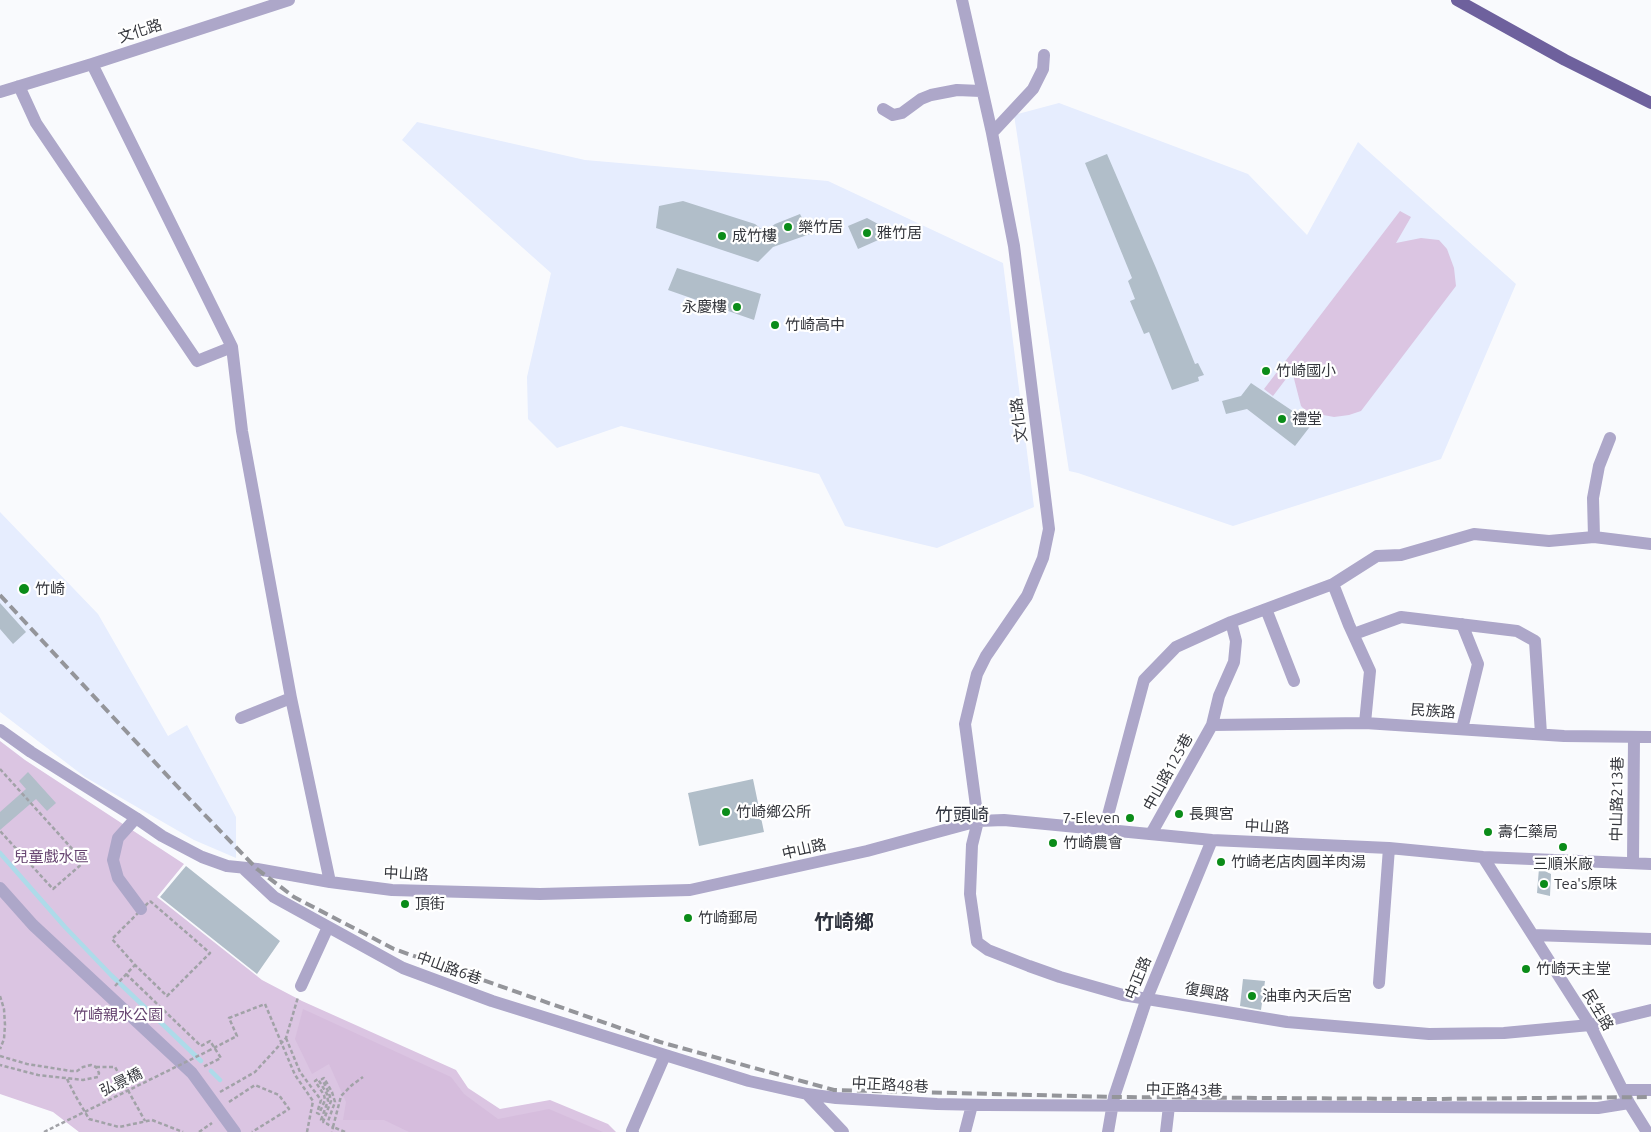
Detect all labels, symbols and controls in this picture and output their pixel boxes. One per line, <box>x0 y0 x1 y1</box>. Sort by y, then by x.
street label: 文化路 <box>116 15 164 47</box>
place label: 樂竹居 <box>798 218 843 236</box>
marker: 樂竹居 <box>782 221 794 233</box>
place label: 雅竹居 <box>877 224 922 242</box>
place label: 成竹樓 <box>732 227 777 245</box>
marker: 雅竹居 <box>861 227 873 239</box>
marker: 成竹樓 <box>716 230 728 242</box>
place label: 永慶樓 <box>682 298 727 316</box>
marker: 永慶樓 <box>731 301 743 313</box>
place label: 竹崎高中 <box>785 316 845 334</box>
marker: 竹崎高中 <box>769 319 781 331</box>
place label: 竹崎國小 <box>1276 362 1336 380</box>
marker: 竹崎國小 <box>1260 365 1272 377</box>
street label: 文化路 <box>1007 397 1031 443</box>
place label: 禮堂 <box>1292 410 1322 428</box>
marker: 禮堂 <box>1276 413 1288 425</box>
place label: 竹崎 <box>35 580 65 598</box>
marker: 竹崎 <box>17 582 31 596</box>
street label: 民族路 <box>1410 700 1456 722</box>
street label: 中山路125巷 <box>1139 730 1197 814</box>
street label: 中山路213巷 <box>1607 756 1627 842</box>
place label: 竹崎鄉公所 <box>736 803 811 821</box>
district label: 竹頭崎 <box>935 804 989 826</box>
place label: 長興宮 <box>1189 805 1234 823</box>
marker: 竹崎鄉公所 <box>720 806 732 818</box>
marker: 長興宮 <box>1173 808 1185 820</box>
place label: 7-Eleven <box>1062 809 1120 827</box>
marker: 7-Eleven <box>1124 812 1136 824</box>
street label: 中山路 <box>1244 817 1290 837</box>
place label: 壽仁藥局 <box>1498 823 1558 841</box>
marker: 壽仁藥局 <box>1482 826 1494 838</box>
place label: 竹崎農會 <box>1063 834 1123 852</box>
street label: 中山路 <box>780 835 828 863</box>
marker: 竹崎農會 <box>1047 837 1059 849</box>
marker: 三順米廠 <box>1557 841 1569 853</box>
park label: 兒童戲水區 <box>14 848 88 866</box>
place label: 竹崎老店肉圓羊肉湯 <box>1231 853 1366 871</box>
place label: 三順米廠 <box>1533 855 1593 873</box>
marker: 竹崎老店肉圓羊肉湯 <box>1215 856 1227 868</box>
street label: 中山路 <box>383 864 429 884</box>
place label: Tea's原味 <box>1554 875 1617 893</box>
marker: Tea's原味 <box>1538 878 1550 890</box>
place label: 頂街 <box>415 895 445 913</box>
marker: 頂街 <box>399 898 411 910</box>
place label: 竹崎郵局 <box>698 909 758 927</box>
district label: 竹崎鄉 <box>814 910 874 934</box>
marker: 竹崎郵局 <box>682 912 694 924</box>
street label: 中山路6巷 <box>414 948 484 988</box>
street label: 中正路 <box>1121 954 1155 1002</box>
place label: 竹崎天主堂 <box>1536 960 1611 978</box>
marker: 竹崎天主堂 <box>1520 963 1532 975</box>
street label: 復興路 <box>1183 979 1231 1005</box>
street label: 民生路 <box>1579 986 1617 1034</box>
place label: 油車內天后宮 <box>1262 987 1352 1005</box>
marker: 油車內天后宮 <box>1246 990 1258 1002</box>
park label: 竹崎親水公園 <box>73 1006 163 1024</box>
street label: 弘景橋 <box>97 1064 145 1100</box>
street label: 中正路48巷 <box>851 1074 929 1096</box>
street label: 中正路43巷 <box>1145 1080 1223 1100</box>

